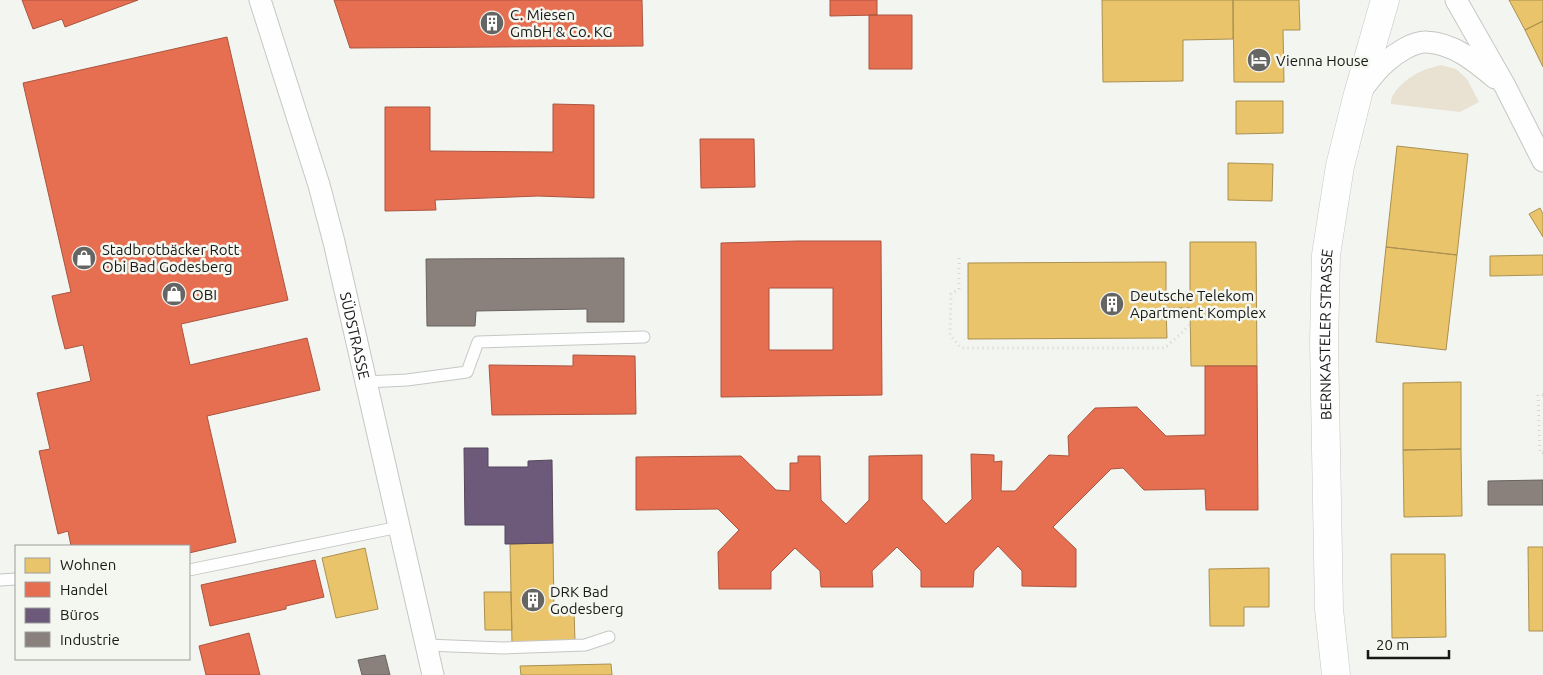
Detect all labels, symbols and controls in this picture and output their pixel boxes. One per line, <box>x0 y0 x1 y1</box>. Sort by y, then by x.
place label: C. Miesen GmbH & Co. KG <box>510 6 613 40</box>
building icon: C. Miesen GmbH & Co. KG <box>479 10 505 36</box>
hotel icon: Vienna House <box>1246 47 1272 73</box>
place label: Vienna House <box>1276 52 1369 69</box>
place label: Stadbrotbäcker Rott Obi Bad Godesberg <box>102 241 239 275</box>
shop icon: Stadbrotbäcker Rott Obi Bad Godesberg <box>71 245 97 271</box>
street label: BERNKASTELER STRASSE <box>1315 248 1335 420</box>
shop icon: OBI <box>161 281 187 307</box>
place label: OBI <box>192 286 217 303</box>
place label: Deutsche Telekom Apartment Komplex <box>1130 287 1267 321</box>
street label: SÜDSTRASSE <box>337 290 374 381</box>
building icon: Deutsche Telekom Apartment Komplex <box>1099 291 1125 317</box>
legend <box>15 545 190 660</box>
text: Wohnen <box>60 556 116 573</box>
text: Handel <box>60 581 108 598</box>
place label: DRK Bad Godesberg <box>550 583 624 617</box>
building icon: DRK Bad Godesberg <box>520 587 546 613</box>
text: Büros <box>60 606 99 623</box>
scale bar <box>1368 628 1449 660</box>
text: Industrie <box>60 631 120 648</box>
text: 20 m <box>1376 636 1409 653</box>

